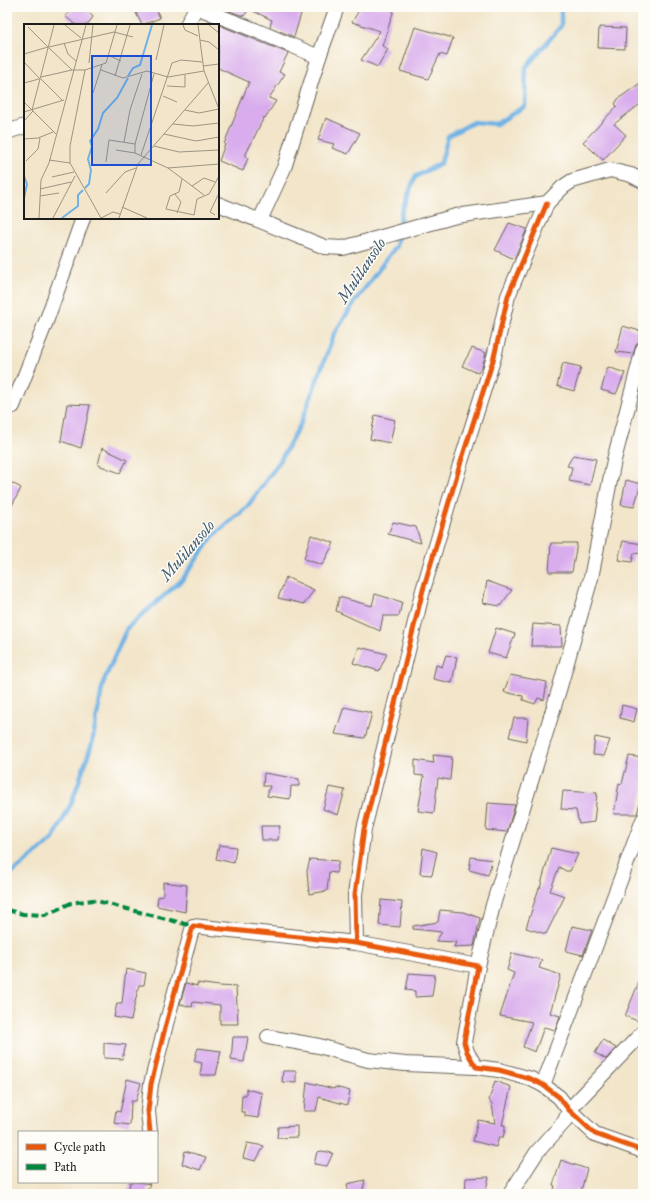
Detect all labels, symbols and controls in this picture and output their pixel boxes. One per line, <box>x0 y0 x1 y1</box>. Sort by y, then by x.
inset map <box>24 24 219 219</box>
water label: Mulilansolo <box>332 234 390 308</box>
water label: Mulilansolo <box>155 516 219 586</box>
legend <box>18 1131 158 1183</box>
text: Cycle path <box>54 1140 106 1154</box>
text: Path <box>54 1160 77 1174</box>

